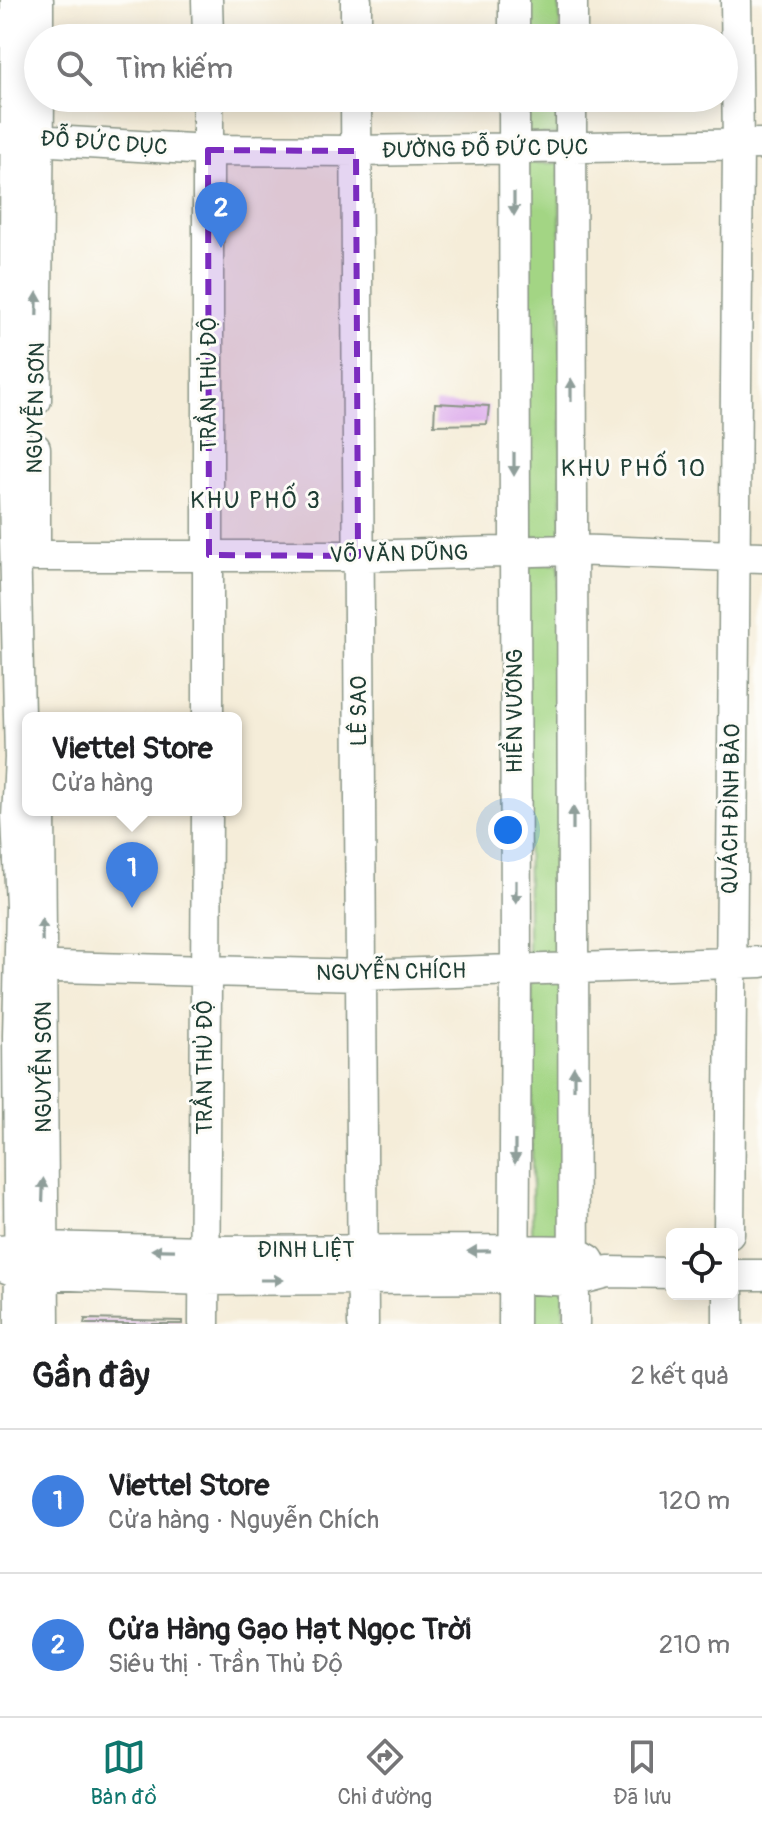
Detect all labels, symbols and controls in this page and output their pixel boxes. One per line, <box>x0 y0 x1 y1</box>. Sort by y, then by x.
search box <box>24 24 738 112</box>
icon: search <box>52 46 96 90</box>
text: Tìm kiếm <box>116 50 233 87</box>
street label: ĐỖ ĐỨC DỤC <box>39 122 169 161</box>
street label: ĐƯỜNG ĐỖ ĐỨC DỤC <box>382 130 588 165</box>
pin: 2 <box>195 182 247 248</box>
one-way arrow <box>508 192 520 217</box>
one-way arrow <box>31 291 43 316</box>
street label: TRẦN THỦ ĐỘ <box>193 317 223 451</box>
street label: NGUYỄN SƠN <box>18 342 51 474</box>
one-way arrow <box>565 377 577 402</box>
district label: KHU PHỐ 10 <box>561 450 707 483</box>
one-way arrow <box>508 452 520 477</box>
district label: KHU PHỐ 3 <box>190 482 322 515</box>
street label: VÕ VĂN DŨNG <box>329 539 469 569</box>
street label: HIỀN VƯƠNG <box>498 649 529 773</box>
street label: LÊ SAO <box>345 676 373 746</box>
popup <box>22 712 242 816</box>
street label: QUÁCH ĐÌNH BẢO <box>716 723 746 895</box>
text: Viettel Store <box>51 730 213 767</box>
text: Cửa hàng <box>51 767 153 799</box>
one-way arrow <box>567 805 579 830</box>
your location <box>488 810 528 850</box>
pin: 1 <box>106 842 158 908</box>
one-way arrow <box>510 880 522 905</box>
one-way arrow <box>36 917 49 942</box>
street label: NGUYỄN CHÍCH <box>316 954 466 987</box>
street label: TRẦN THỦ ĐỘ <box>189 1000 219 1134</box>
street label: NGUYỄN SƠN <box>27 1001 58 1133</box>
one-way arrow <box>568 1065 580 1090</box>
one-way arrow <box>509 1140 521 1165</box>
one-way arrow <box>37 1177 50 1202</box>
map controls <box>666 1228 738 1300</box>
button: locate <box>666 1228 738 1300</box>
street label: ĐINH LIỆT <box>257 1236 355 1264</box>
one-way arrow <box>150 1244 175 1256</box>
one-way arrow <box>466 1245 491 1257</box>
one-way arrow <box>260 1274 285 1286</box>
text: Gần đây <box>32 1355 150 1398</box>
text: 2 kết quả <box>630 1360 730 1392</box>
text: Viettel Store <box>108 1467 269 1504</box>
text: 1 <box>53 1485 63 1517</box>
text: 120 m <box>659 1485 730 1517</box>
text: Cửa hàng · Nguyễn Chích <box>108 1504 379 1536</box>
text: Cửa Hàng Gạo Hạt Ngọc Trời <box>108 1611 471 1648</box>
text: 2 <box>51 1629 65 1661</box>
text: 210 m <box>659 1629 730 1661</box>
text: Siêu thị · Trần Thủ Độ <box>108 1648 343 1680</box>
tab: Bản đồ <box>90 1735 157 1811</box>
tab: Chỉ đường <box>337 1735 432 1811</box>
tab: Đã lưu <box>613 1735 672 1811</box>

